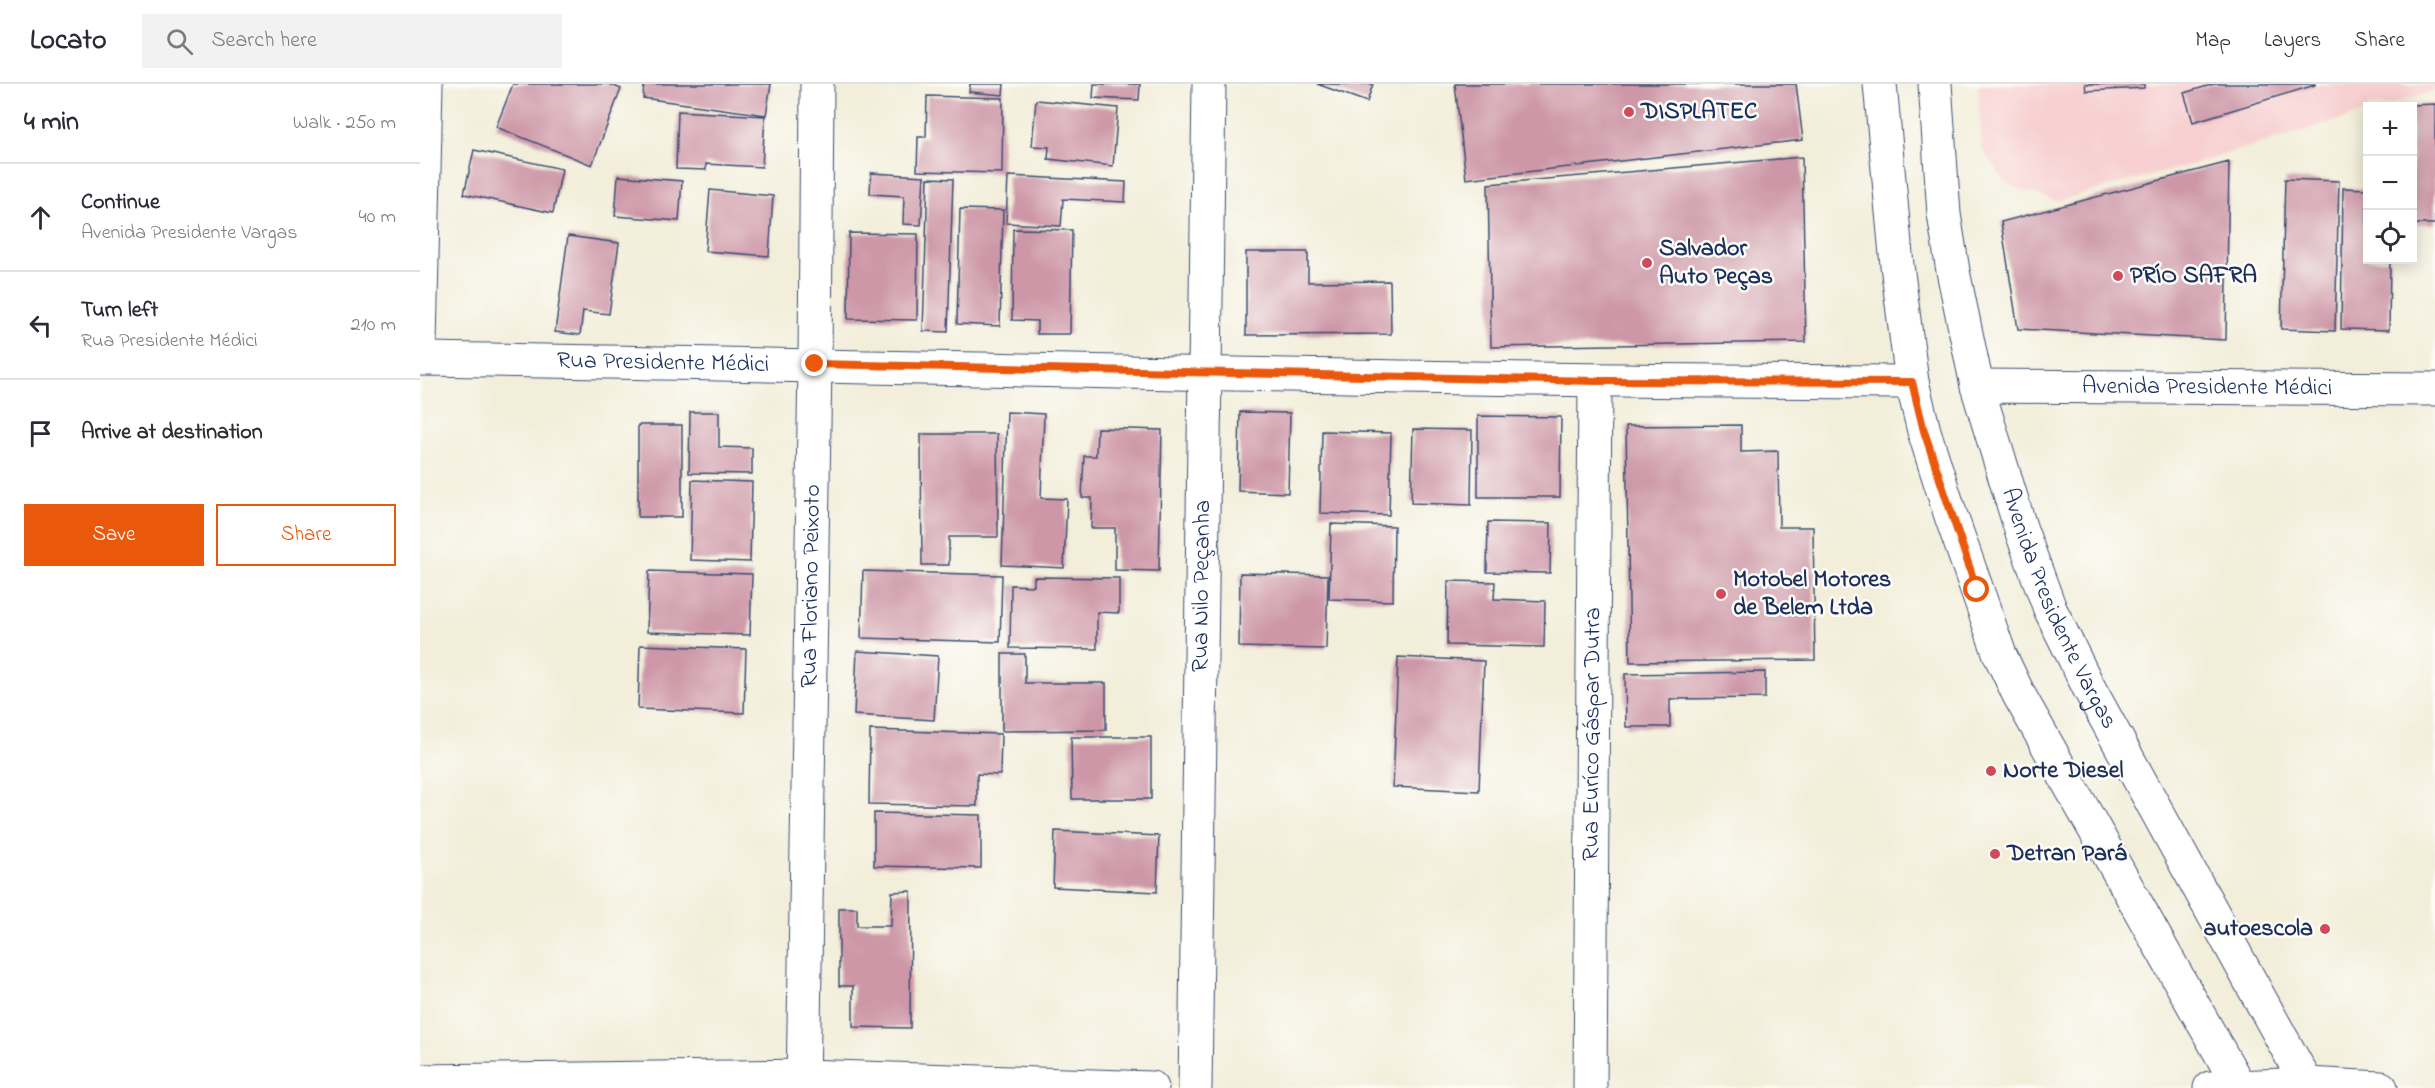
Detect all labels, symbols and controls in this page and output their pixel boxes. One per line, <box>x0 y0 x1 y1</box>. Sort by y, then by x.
search box <box>142 14 562 68</box>
text: Locato <box>30 21 106 62</box>
icon: search <box>163 25 196 58</box>
text: Search here <box>211 25 317 57</box>
text: Map <box>2195 26 2231 56</box>
text: Layers <box>2264 26 2321 56</box>
text: Share <box>2354 26 2405 56</box>
place label: DISPLATEC <box>1640 95 1757 130</box>
map controls <box>2363 102 2417 264</box>
button: + <box>2363 102 2417 156</box>
text: 4 min <box>24 104 79 142</box>
marker: DISPLATEC <box>1622 105 1636 119</box>
text: Walk · 250 m <box>293 109 396 138</box>
button: − <box>2363 156 2417 210</box>
text: Continue <box>81 187 160 219</box>
icon: ahead <box>24 201 57 234</box>
text: 40 m <box>359 203 396 232</box>
button: locate <box>2363 210 2417 264</box>
text: Avenida Presidente Vargas <box>81 219 298 248</box>
place label: Salvador Auto Peças <box>1659 232 1773 295</box>
marker: Salvador Auto Peças <box>1640 256 1654 270</box>
place label: PRÍO SAFRA <box>2130 259 2257 294</box>
marker: PRÍO SAFRA <box>2111 269 2125 283</box>
text: Turn left <box>81 295 158 327</box>
icon: left <box>24 309 57 342</box>
text: 210 m <box>351 311 396 340</box>
text: Rua Presidente Médici <box>81 327 258 356</box>
street label: Rua Presidente Médici <box>557 344 769 382</box>
route end <box>801 350 827 376</box>
street label: Avenida Presidente Médici <box>2082 369 2332 406</box>
icon: arrive <box>24 417 57 450</box>
text: Arrive at destination <box>81 417 263 449</box>
street label: Rua Floriano Peixoto <box>792 484 831 688</box>
street label: Avenida Presidente Vargas <box>1992 484 2126 736</box>
street label: Rua Nilo Peçanha <box>1183 500 1221 672</box>
button: Save <box>24 504 204 566</box>
button: Share <box>216 504 396 566</box>
place label: Motobel Motores de Belem Ltda <box>1733 563 1891 626</box>
route start <box>1963 576 1989 602</box>
marker: Motobel Motores de Belem Ltda <box>1714 587 1728 601</box>
street label: Rua Euríco Gáspar Dutra <box>1574 607 1611 861</box>
place label: Norte Diesel <box>2003 754 2124 789</box>
marker: Norte Diesel <box>1984 764 1998 778</box>
place label: Detran Pará <box>2006 837 2128 872</box>
marker: Detran Pará <box>1988 847 2002 861</box>
place label: autoescola <box>2203 912 2313 947</box>
marker: autoescola <box>2318 922 2332 936</box>

